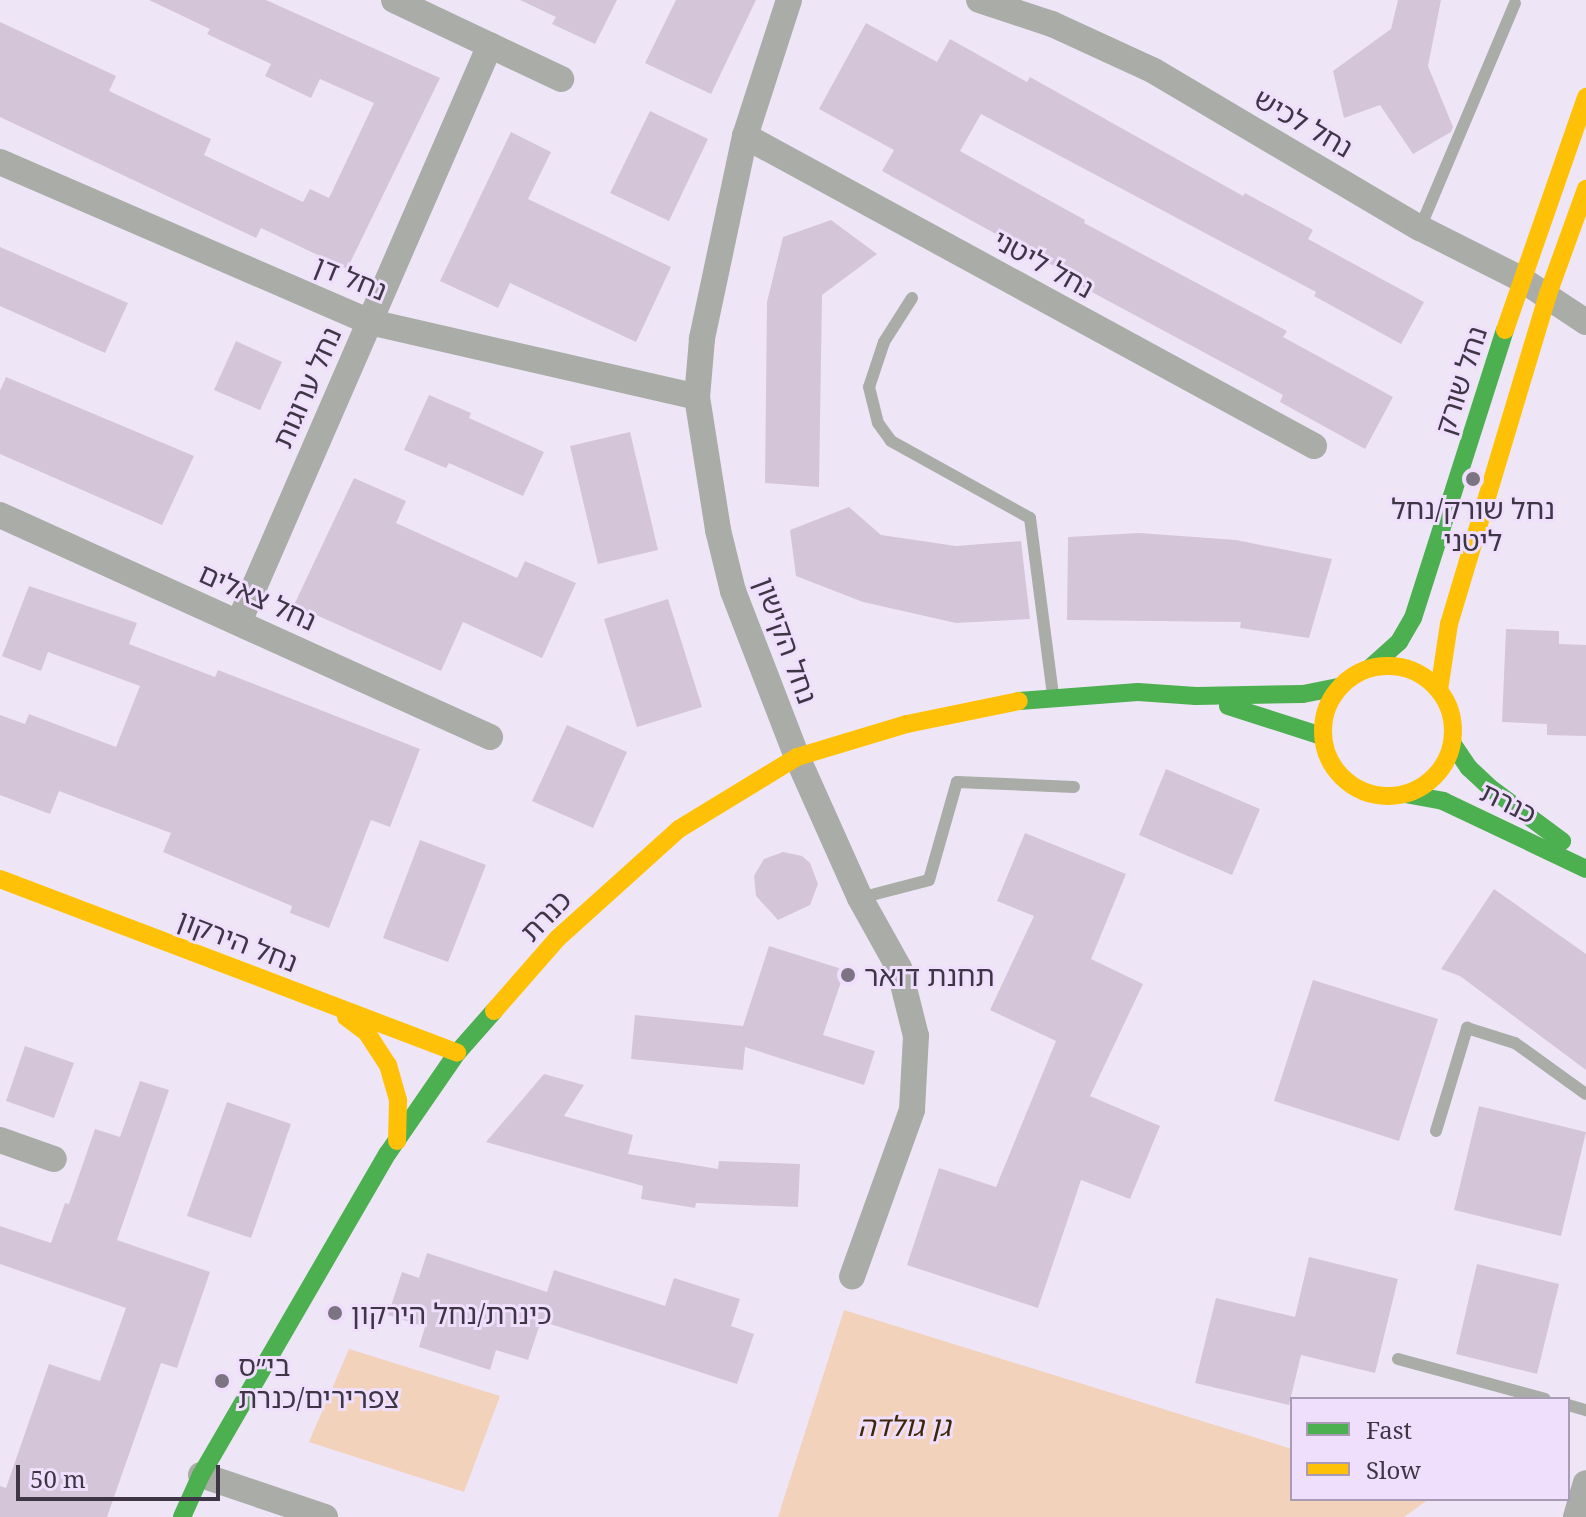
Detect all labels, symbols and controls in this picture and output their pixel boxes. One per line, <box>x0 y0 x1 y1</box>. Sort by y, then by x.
street label: נחל לכיש <box>1249 80 1359 164</box>
street label: נחל ליטני <box>988 222 1100 304</box>
street label: נחל דן <box>310 247 392 307</box>
street label: נחל ערוגות <box>264 321 348 453</box>
street label: נחל שורק <box>1427 322 1493 438</box>
marker: נחל שורק/נחל ליטני <box>1464 470 1482 488</box>
place label: נחל שורק/נחל ליטני <box>1391 491 1555 557</box>
street label: נחל צאלים <box>194 555 322 637</box>
street label: נחל הקישון <box>749 572 825 708</box>
street label: כנרת <box>1475 774 1543 830</box>
street label: כנרת <box>513 882 577 948</box>
street label: נחל הירקון <box>173 902 303 978</box>
place label: תחנת דואר <box>864 958 995 992</box>
marker: תחנת דואר <box>839 966 857 984</box>
place label: כינרת/נחל הירקון <box>351 1296 552 1330</box>
marker: כינרת/נחל הירקון <box>326 1304 344 1322</box>
place label: בי״ס צפרירים/כנרת <box>238 1348 400 1414</box>
marker: בי״ס צפרירים/כנרת <box>213 1372 231 1390</box>
legend <box>1290 1397 1570 1501</box>
park label: גן גולדה <box>858 1408 950 1442</box>
text: Fast <box>1366 1413 1412 1446</box>
scale bar <box>20 1449 224 1499</box>
text: Slow <box>1366 1453 1421 1486</box>
text: 50 m <box>30 1462 86 1495</box>

